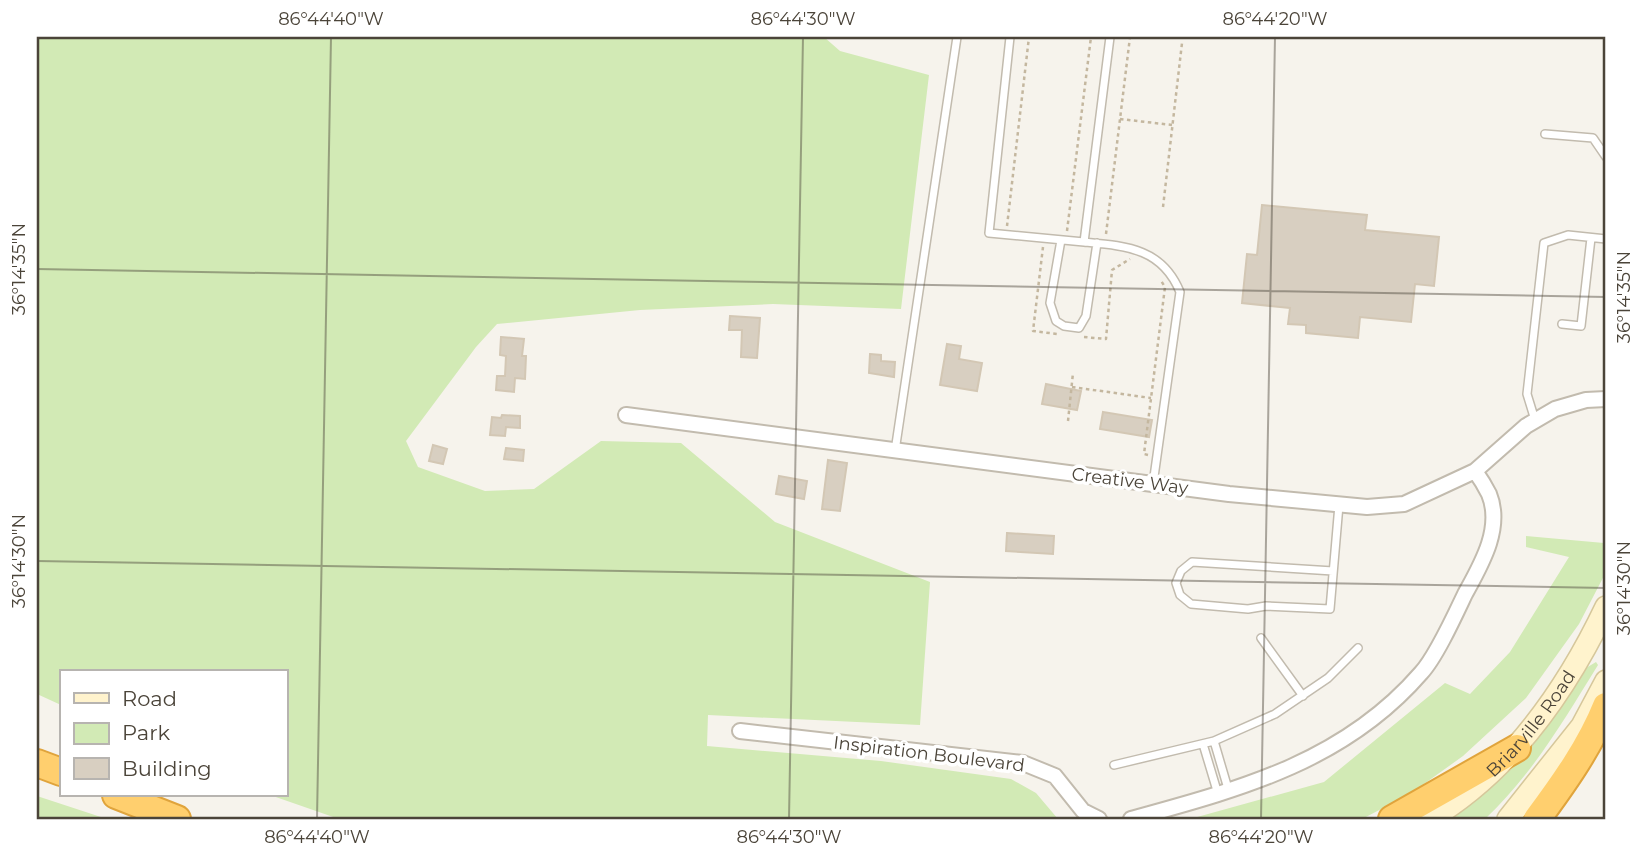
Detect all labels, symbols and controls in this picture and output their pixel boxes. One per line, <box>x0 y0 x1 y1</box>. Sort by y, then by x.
text: 86°44'40"W <box>278 8 384 30</box>
text: 86°44'30"W <box>750 8 856 30</box>
text: 86°44'20"W <box>1222 8 1328 30</box>
text: 36°14'35"N <box>8 223 30 315</box>
text: 36°14'35"N <box>1613 251 1635 343</box>
street label: Creative Way <box>1070 463 1190 499</box>
text: 36°14'30"N <box>8 514 30 608</box>
text: 36°14'30"N <box>1613 541 1635 635</box>
street label: Briarville Road <box>1482 666 1580 782</box>
legend <box>60 670 287 796</box>
text: Road <box>122 686 177 711</box>
text: Park <box>122 720 170 745</box>
street label: Inspiration Boulevard <box>832 731 1026 777</box>
text: Building <box>122 756 212 781</box>
text: 86°44'40"W <box>264 826 370 848</box>
text: 86°44'30"W <box>736 826 842 848</box>
text: 86°44'20"W <box>1208 826 1314 848</box>

